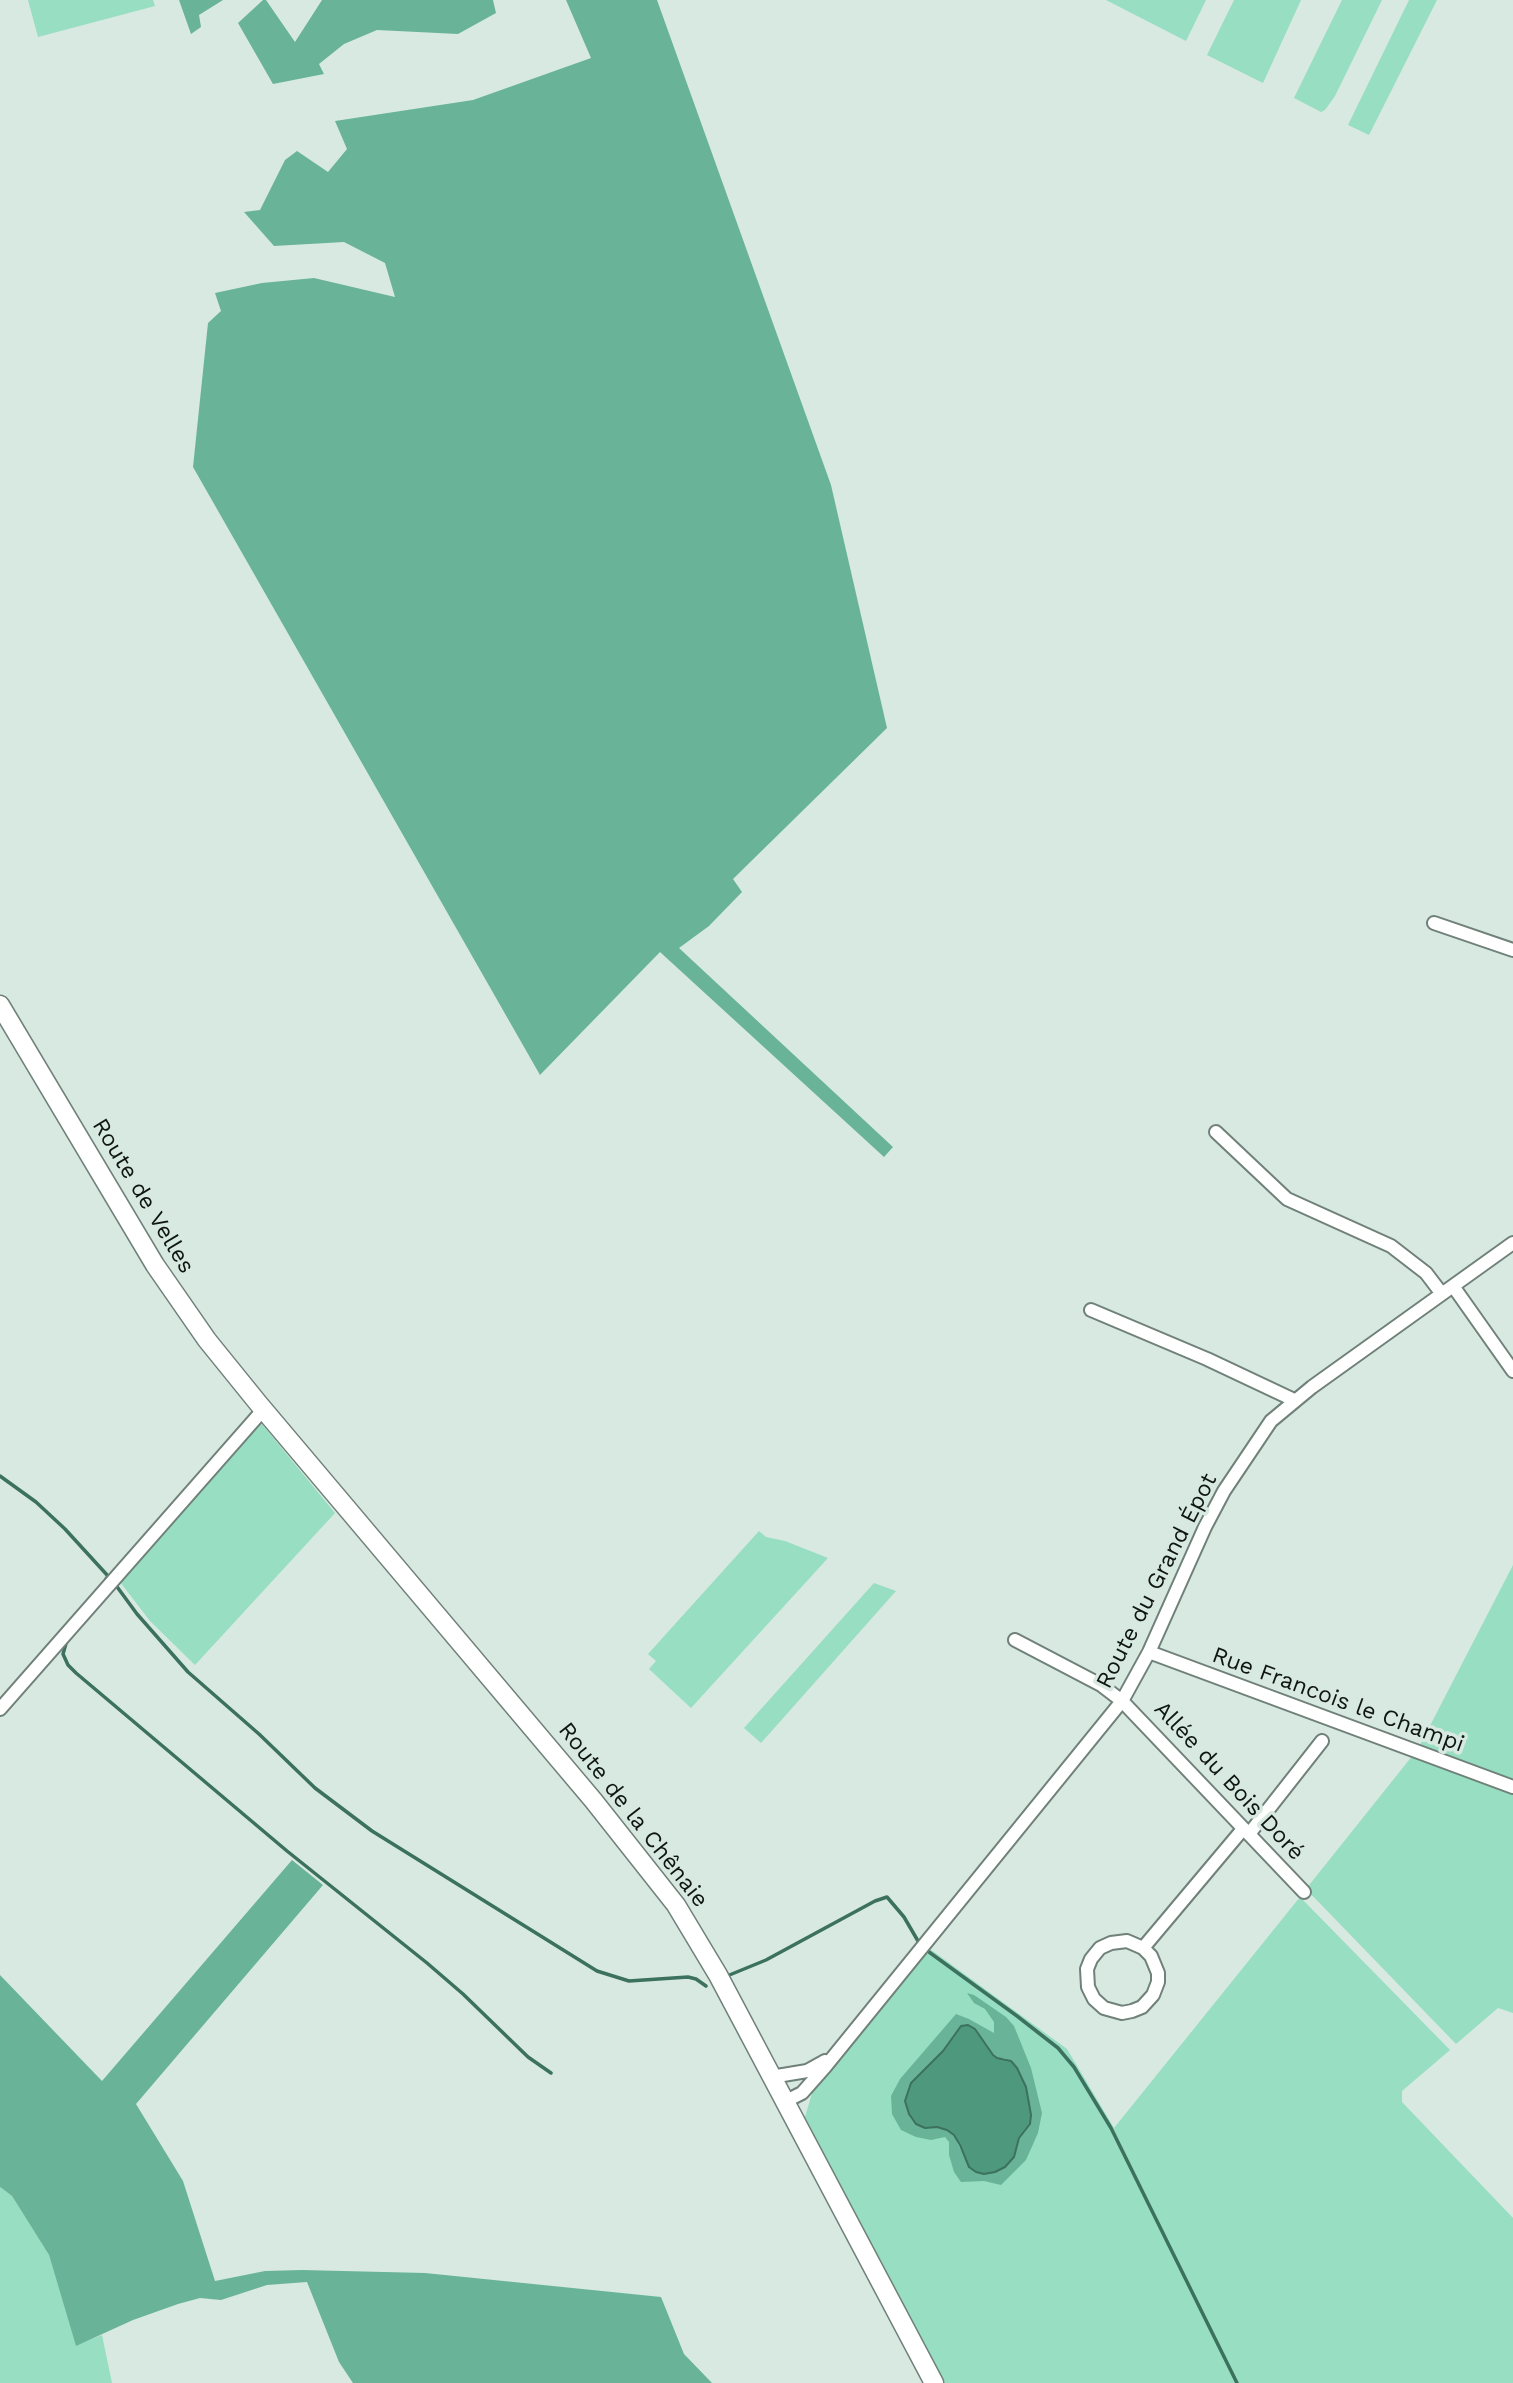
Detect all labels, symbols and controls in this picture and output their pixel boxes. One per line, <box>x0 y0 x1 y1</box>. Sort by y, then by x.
street label: Route de Velles <box>86 1114 200 1278</box>
street label: Route du Grand Épot <box>1091 1469 1223 1693</box>
street label: Rue Francois le Champi <box>1208 1642 1468 1758</box>
street label: Allée du Bois Doré <box>1148 1696 1310 1866</box>
street label: Route de la Chênaie <box>552 1717 714 1913</box>

